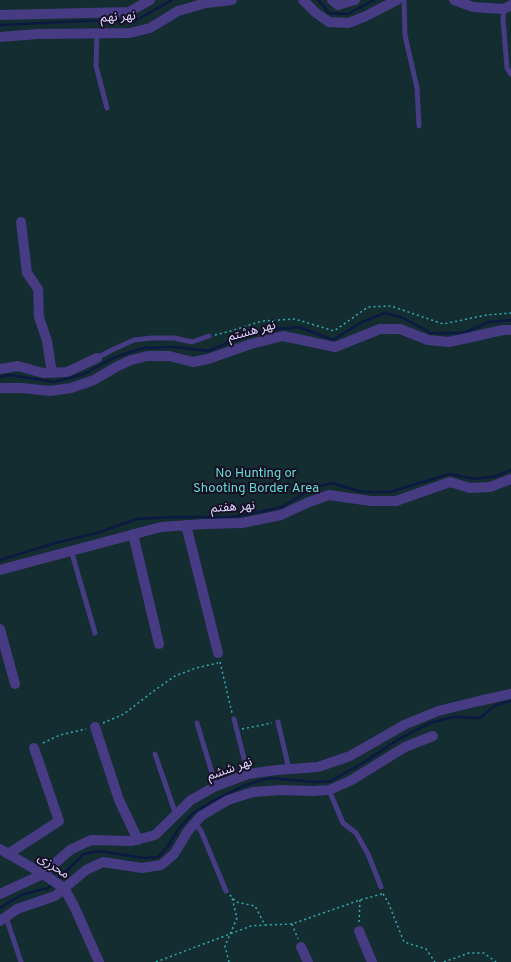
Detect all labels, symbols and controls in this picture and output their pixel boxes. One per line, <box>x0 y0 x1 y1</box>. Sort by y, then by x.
street label: نهر نهم <box>100 9 136 27</box>
street label: نهر هشتم <box>226 318 278 346</box>
park label: No Hunting or Shooting Border Area <box>193 466 319 497</box>
street label: نهر هفتم <box>210 499 256 517</box>
street label: نهر ششم <box>205 755 255 785</box>
street label: محرزی <box>34 851 72 883</box>

